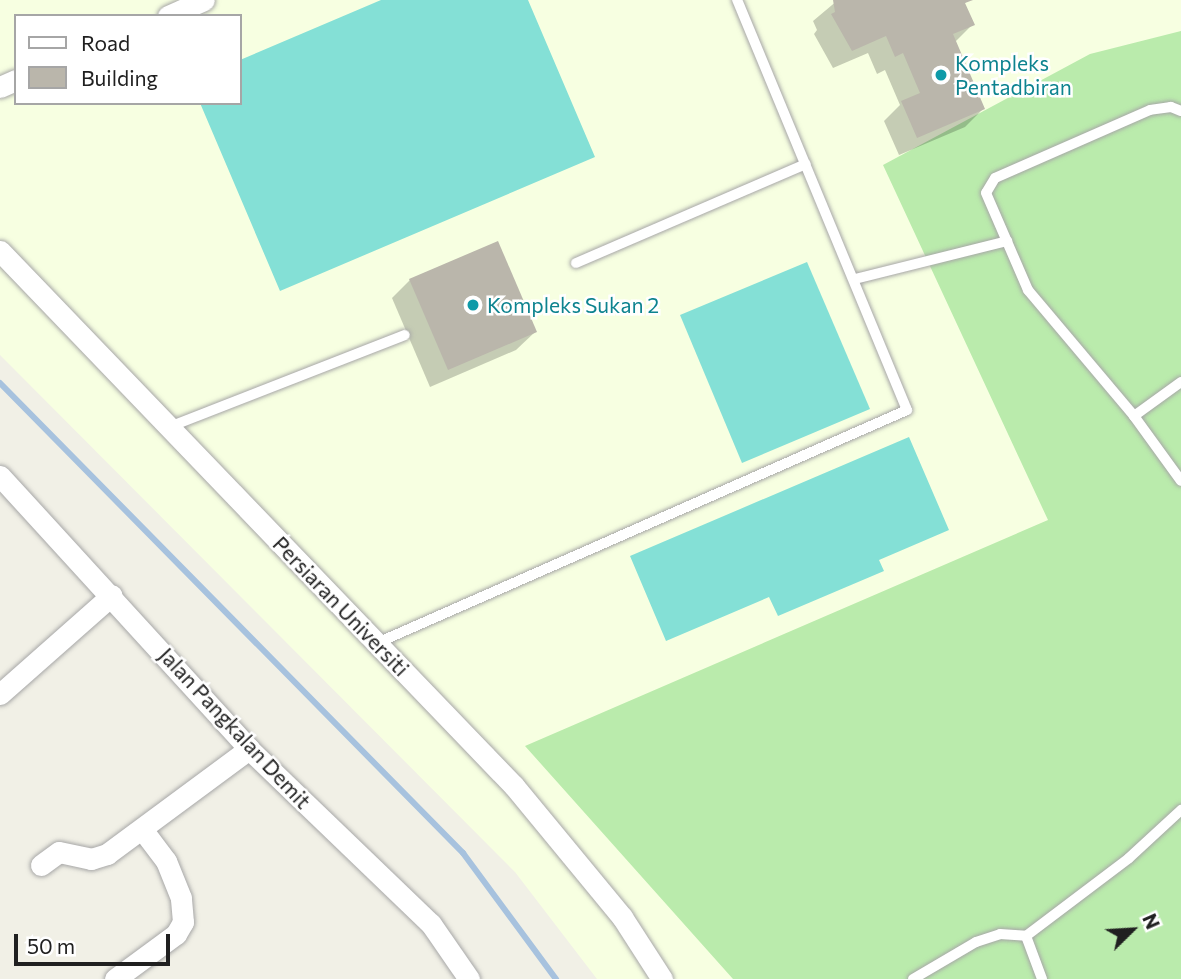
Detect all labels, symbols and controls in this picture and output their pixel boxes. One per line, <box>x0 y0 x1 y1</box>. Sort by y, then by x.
legend <box>14 14 242 105</box>
text: Road <box>81 30 130 55</box>
place label: Kompleks Pentadbiran <box>955 50 1072 100</box>
text: Building <box>81 65 158 90</box>
marker: Kompleks Pentadbiran <box>933 67 949 83</box>
place label: Kompleks Sukan 2 <box>487 292 659 318</box>
marker: Kompleks Sukan 2 <box>465 297 481 313</box>
street label: Persiaran Universiti <box>268 531 414 681</box>
street label: Jalan Pangkalan Demit <box>154 642 316 814</box>
north arrow <box>1097 895 1167 965</box>
text: N <box>1138 910 1165 932</box>
scale bar <box>18 920 173 964</box>
text: 50 m <box>27 933 75 958</box>

